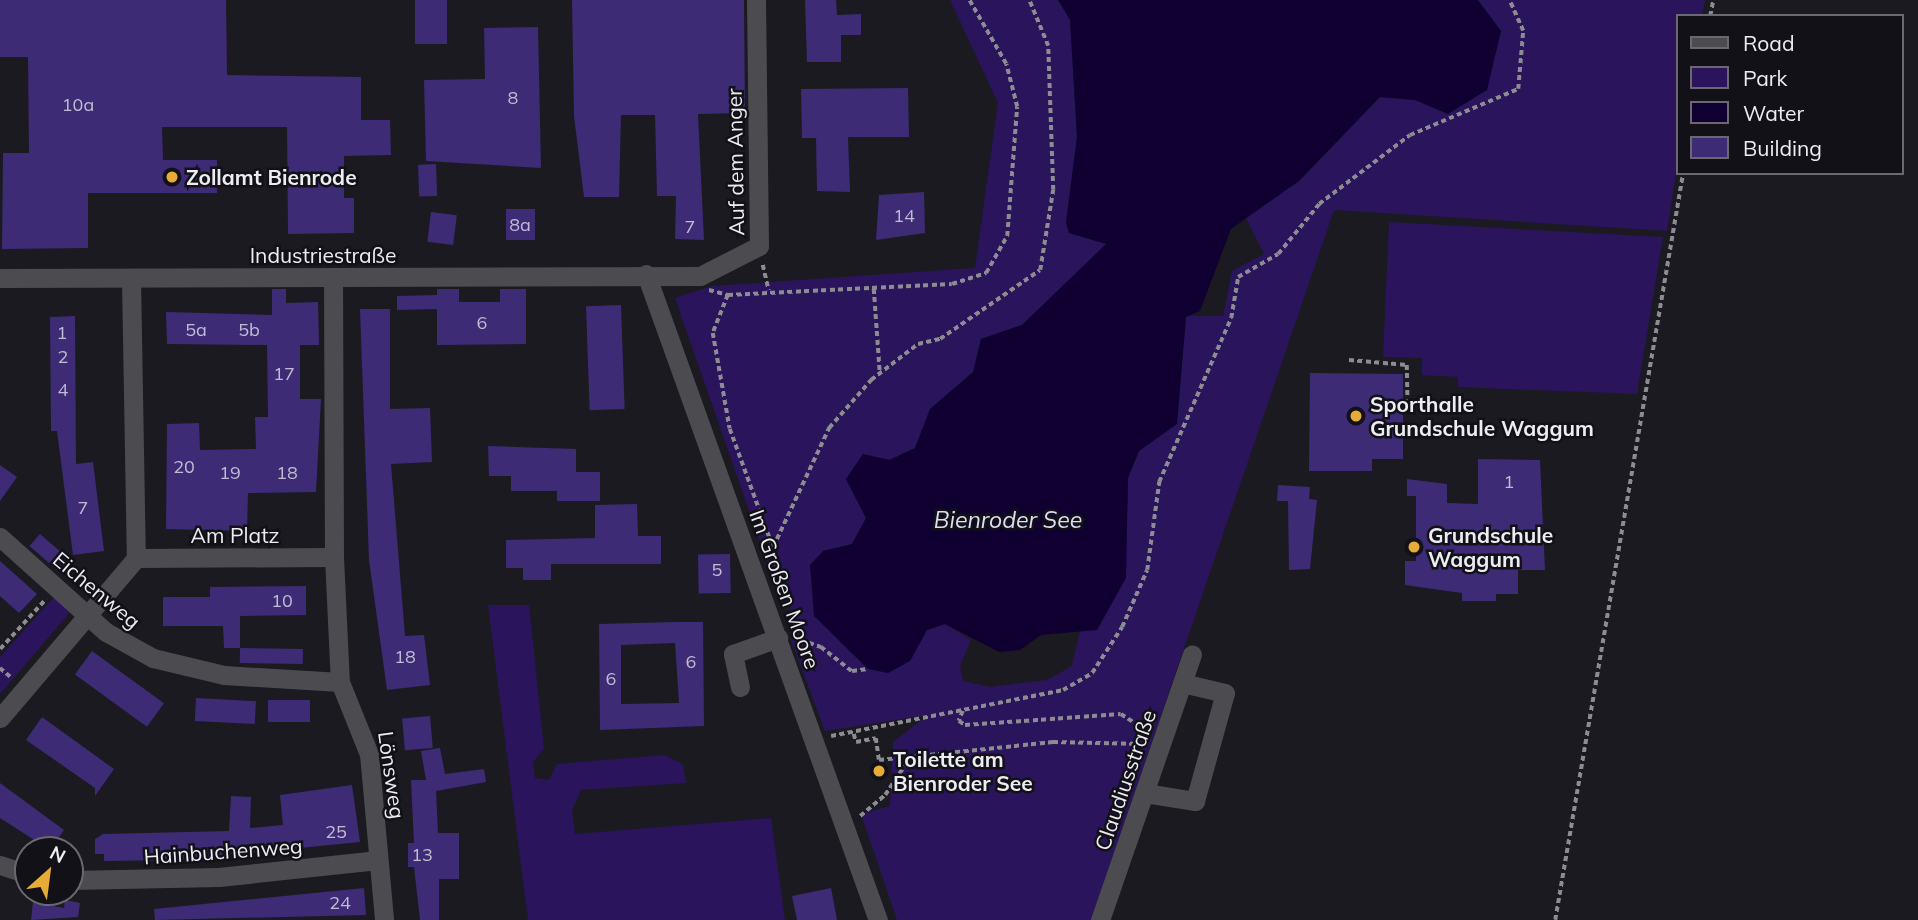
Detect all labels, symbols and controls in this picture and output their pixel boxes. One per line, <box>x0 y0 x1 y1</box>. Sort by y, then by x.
legend <box>1676 14 1904 175</box>
text: Road <box>1743 30 1794 56</box>
text: Park <box>1743 65 1787 91</box>
house number: 8 <box>508 87 518 109</box>
street label: Auf dem Anger <box>721 88 749 236</box>
house number: 10a <box>62 94 94 116</box>
text: Water <box>1743 100 1804 126</box>
text: Building <box>1743 135 1822 161</box>
place label: Zollamt Bienrode <box>186 164 357 190</box>
marker: Zollamt Bienrode <box>164 169 180 185</box>
house number: 14 <box>893 205 915 227</box>
house number: 8a <box>509 214 531 236</box>
house number: 7 <box>685 216 695 238</box>
street label: Industriestraße <box>250 242 396 268</box>
house number: 6 <box>477 312 487 334</box>
house number: 5a <box>185 319 207 341</box>
house number: 5b <box>238 319 260 341</box>
house number: 1 <box>57 322 67 344</box>
house number: 2 <box>58 346 68 368</box>
house number: 17 <box>273 363 295 385</box>
house number: 4 <box>58 379 68 401</box>
place label: Sporthalle Grundschule Waggum <box>1370 391 1594 441</box>
marker: Sporthalle Grundschule Waggum <box>1348 408 1364 424</box>
house number: 20 <box>173 456 195 478</box>
house number: 19 <box>219 462 241 484</box>
house number: 18 <box>276 462 298 484</box>
house number: 1 <box>1504 471 1514 493</box>
house number: 7 <box>78 497 88 519</box>
street label: Im Großen Moore <box>744 506 826 672</box>
water label: Bienroder See <box>934 506 1082 534</box>
street label: Am Platz <box>191 522 279 548</box>
place label: Grundschule Waggum <box>1428 522 1553 572</box>
marker: Grundschule Waggum <box>1406 539 1422 555</box>
street label: Eichenweg <box>48 546 146 634</box>
house number: 5 <box>712 559 722 581</box>
house number: 10 <box>271 590 293 612</box>
house number: 18 <box>394 646 416 668</box>
house number: 6 <box>686 651 696 673</box>
house number: 6 <box>606 668 616 690</box>
street label: Claudiusstraße <box>1089 707 1161 853</box>
street label: Lönsweg <box>373 730 411 820</box>
place label: Toilette am Bienroder See <box>893 746 1033 796</box>
marker: Toilette am Bienroder See <box>871 763 887 779</box>
house number: 25 <box>325 821 347 843</box>
street label: Hainbuchenweg <box>143 833 303 869</box>
north arrow <box>14 836 84 906</box>
text: N <box>46 840 70 868</box>
house number: 13 <box>411 844 433 866</box>
house number: 24 <box>329 892 351 914</box>

